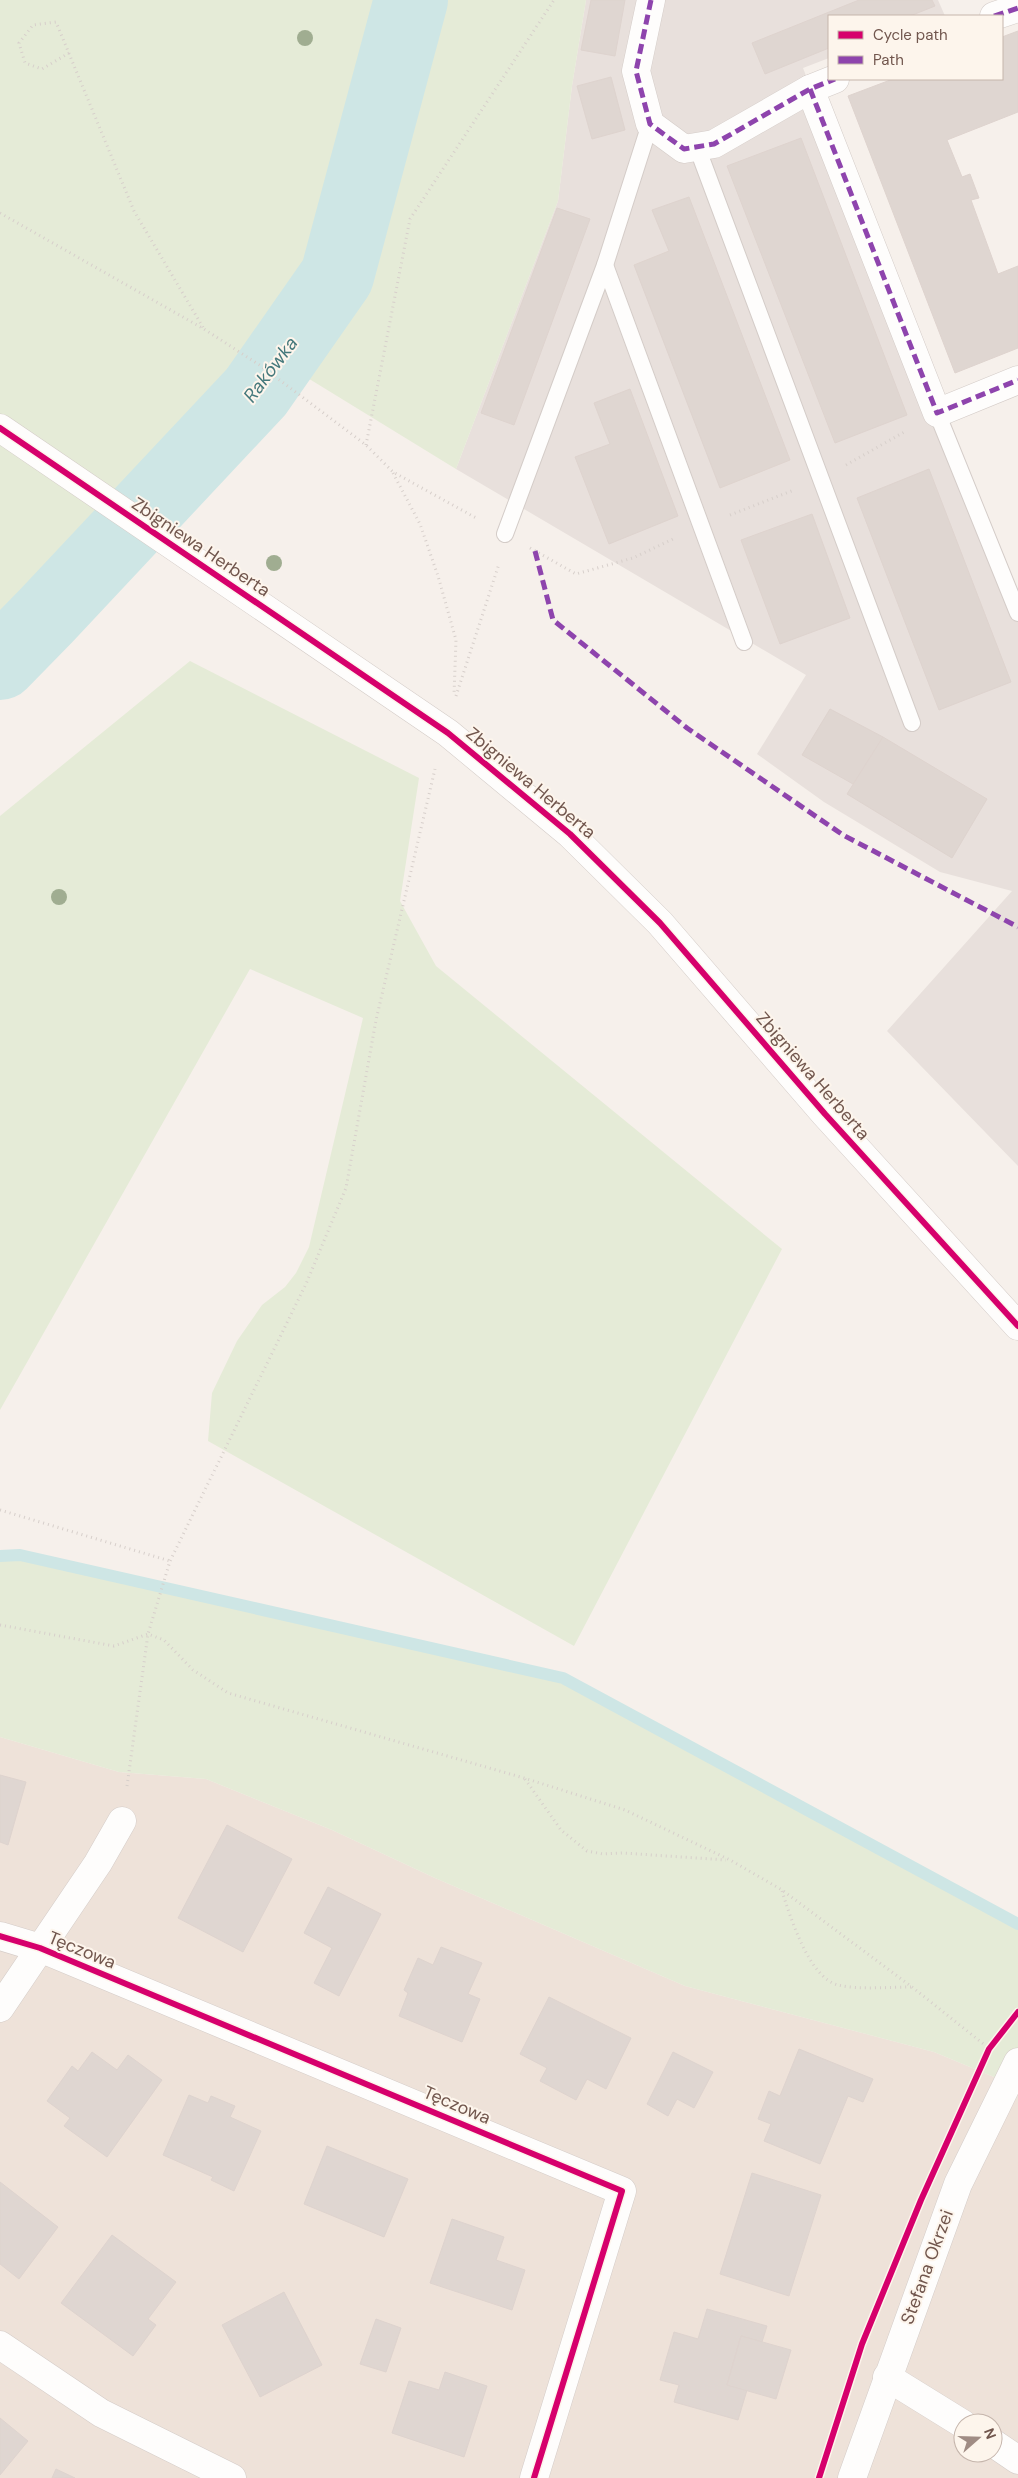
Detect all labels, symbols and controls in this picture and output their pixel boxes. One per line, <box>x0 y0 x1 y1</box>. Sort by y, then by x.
legend <box>828 15 1003 80</box>
text: Cycle path <box>873 25 948 45</box>
text: Path <box>873 50 904 70</box>
water label: Rakówka <box>237 331 303 407</box>
street label: Zbigniewa Herberta <box>127 492 275 602</box>
street label: Zbigniewa Herberta <box>461 722 601 844</box>
street label: Zbigniewa Herberta <box>751 1007 875 1145</box>
street label: Tęczowa <box>45 1926 119 1974</box>
street label: Tęczowa <box>420 2080 494 2130</box>
street label: Stefana Okrzei <box>895 2206 959 2328</box>
north arrow <box>953 2413 1003 2463</box>
text: N <box>980 2426 1000 2441</box>

